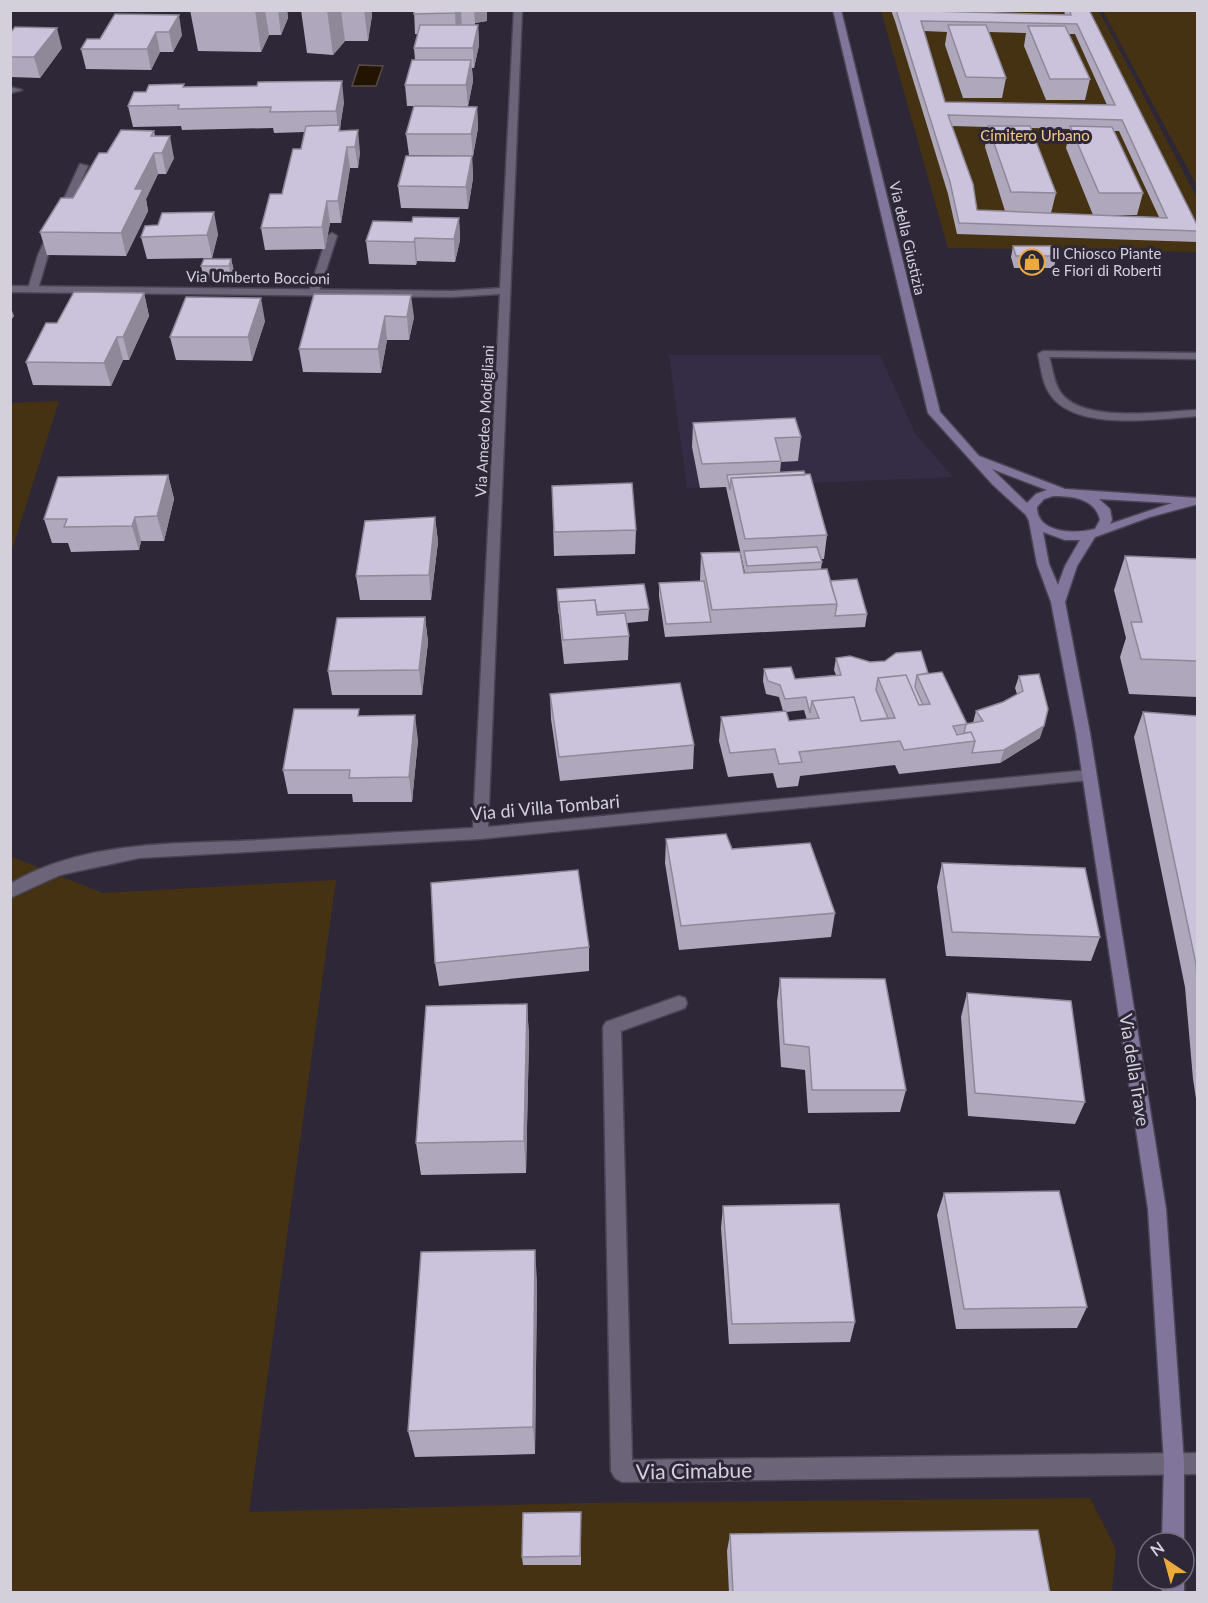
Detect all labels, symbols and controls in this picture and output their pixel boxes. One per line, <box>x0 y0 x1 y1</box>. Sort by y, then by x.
park label: Cimitero Urbano <box>980 126 1090 144</box>
street label: Via della Giustizia <box>886 179 930 297</box>
place label: Il Chiosco Piante e Fiori di Roberti <box>1052 244 1162 279</box>
shop icon: Il Chiosco Piante e Fiori di Roberti <box>1017 247 1047 277</box>
street label: Via Umberto Boccioni <box>186 267 330 287</box>
street label: Via Amedeo Modigliani <box>471 345 497 497</box>
street label: Via di Villa Tombari <box>469 790 621 824</box>
street label: Via della Trave <box>1115 1012 1155 1128</box>
street label: Via Cimabue <box>636 1456 752 1484</box>
north arrow <box>1136 1531 1196 1591</box>
text: N <box>1146 1537 1167 1560</box>

